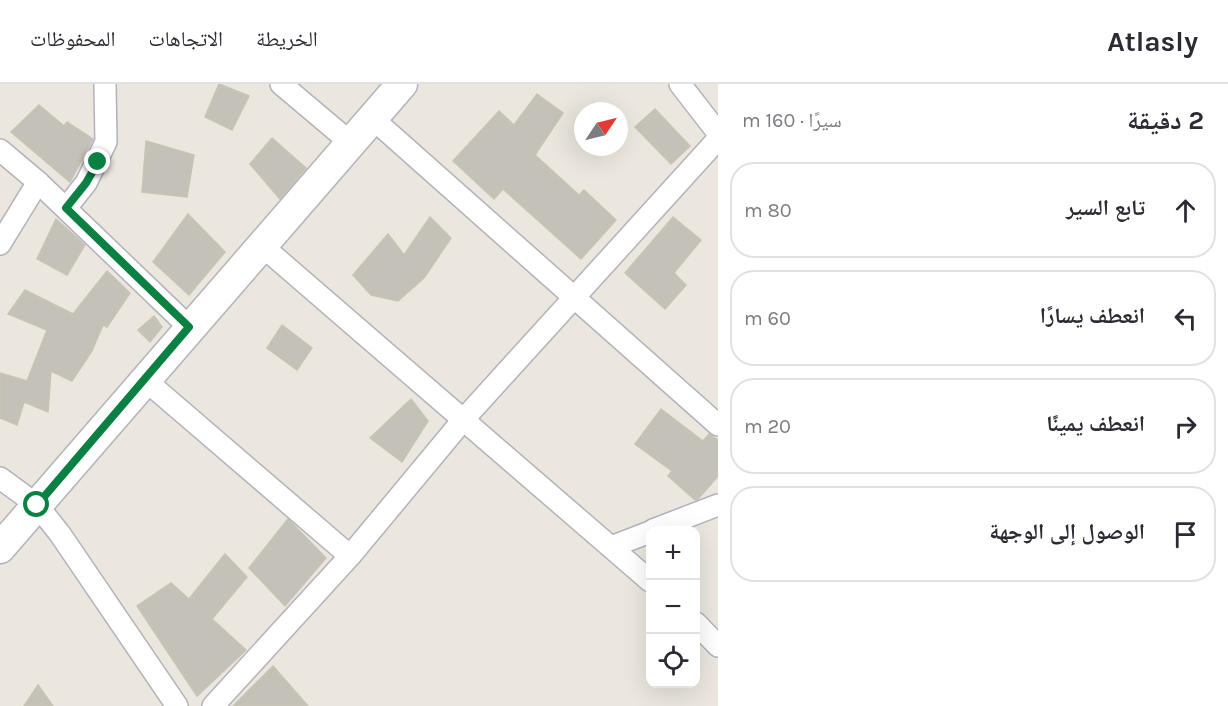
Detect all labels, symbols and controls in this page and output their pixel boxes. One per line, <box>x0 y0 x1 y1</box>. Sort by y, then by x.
text: Atlasly <box>1107 25 1198 58</box>
text: المحفوظات <box>30 27 115 51</box>
text: الاتجاهات <box>148 27 223 51</box>
text: الخريطة <box>256 27 318 51</box>
north arrow <box>574 102 628 156</box>
text: 2 دقيقة <box>1127 105 1204 136</box>
text: سيرًا · 160 m <box>742 109 842 132</box>
route end <box>84 148 110 174</box>
icon: ahead <box>1169 194 1202 227</box>
text: تابع السير <box>1066 195 1145 221</box>
text: 80 m <box>744 199 792 222</box>
icon: left <box>1169 302 1202 335</box>
text: انعطف يسارًا <box>1040 303 1145 329</box>
text: 60 m <box>744 307 791 330</box>
icon: right <box>1169 410 1202 443</box>
text: انعطف يمينًا <box>1046 411 1145 437</box>
text: 20 m <box>744 415 791 438</box>
route start <box>23 491 49 517</box>
icon: arrive <box>1169 518 1202 551</box>
text: الوصول إلى الوجهة <box>989 519 1145 545</box>
map controls <box>646 526 700 688</box>
button: + <box>646 526 700 580</box>
button: − <box>646 580 700 634</box>
button: locate <box>646 634 700 688</box>

